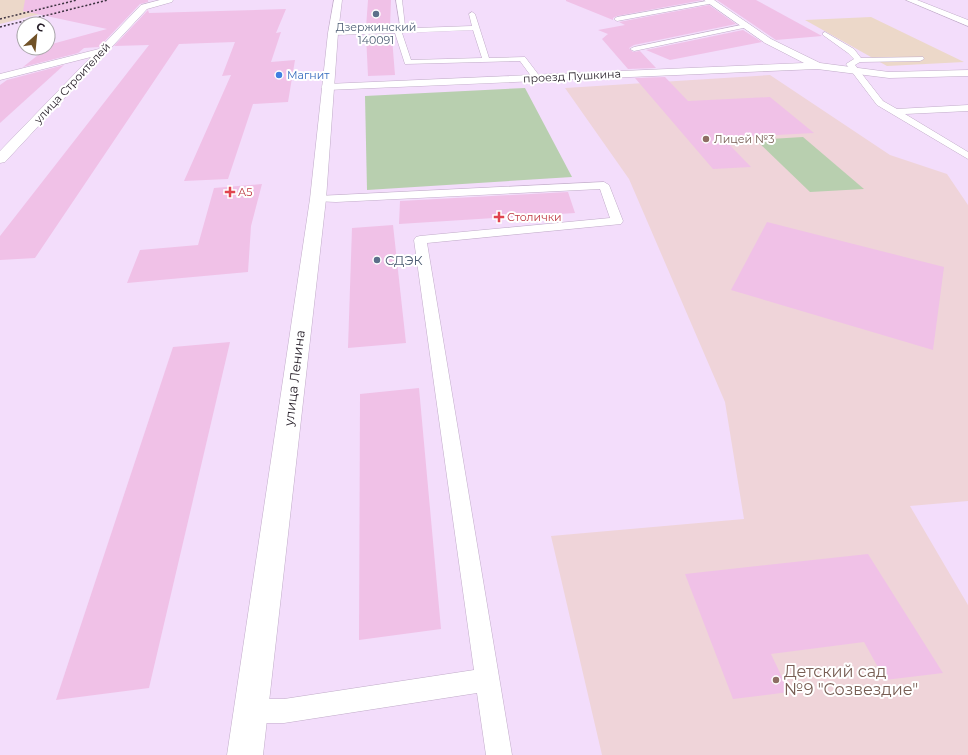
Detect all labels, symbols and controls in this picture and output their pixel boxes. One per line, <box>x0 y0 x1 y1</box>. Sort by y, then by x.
marker: Дзержинский 140091 <box>371 9 381 19</box>
north arrow <box>16 16 56 56</box>
text: С <box>34 19 47 35</box>
place label: Дзержинский 140091 <box>336 20 416 47</box>
street label: улица Строителей <box>30 40 113 127</box>
street label: проезд Пушкина <box>523 66 621 86</box>
place label: Магнит <box>287 68 330 82</box>
marker: Магнит <box>274 70 284 80</box>
place label: Лицей №3 <box>714 132 774 146</box>
marker: Лицей №3 <box>701 134 711 144</box>
place label: А5 <box>238 185 252 199</box>
marker: А5 <box>225 187 235 197</box>
place label: Столички <box>507 210 562 224</box>
marker: Столички <box>494 212 504 222</box>
place label: СДЭК <box>385 252 423 268</box>
marker: СДЭК <box>372 255 382 265</box>
street label: улица Ленина <box>280 329 308 428</box>
place label: Детский сад №9 "Созвездие" <box>784 662 918 699</box>
marker: Детский сад №9 "Созвездие" <box>771 675 781 685</box>

